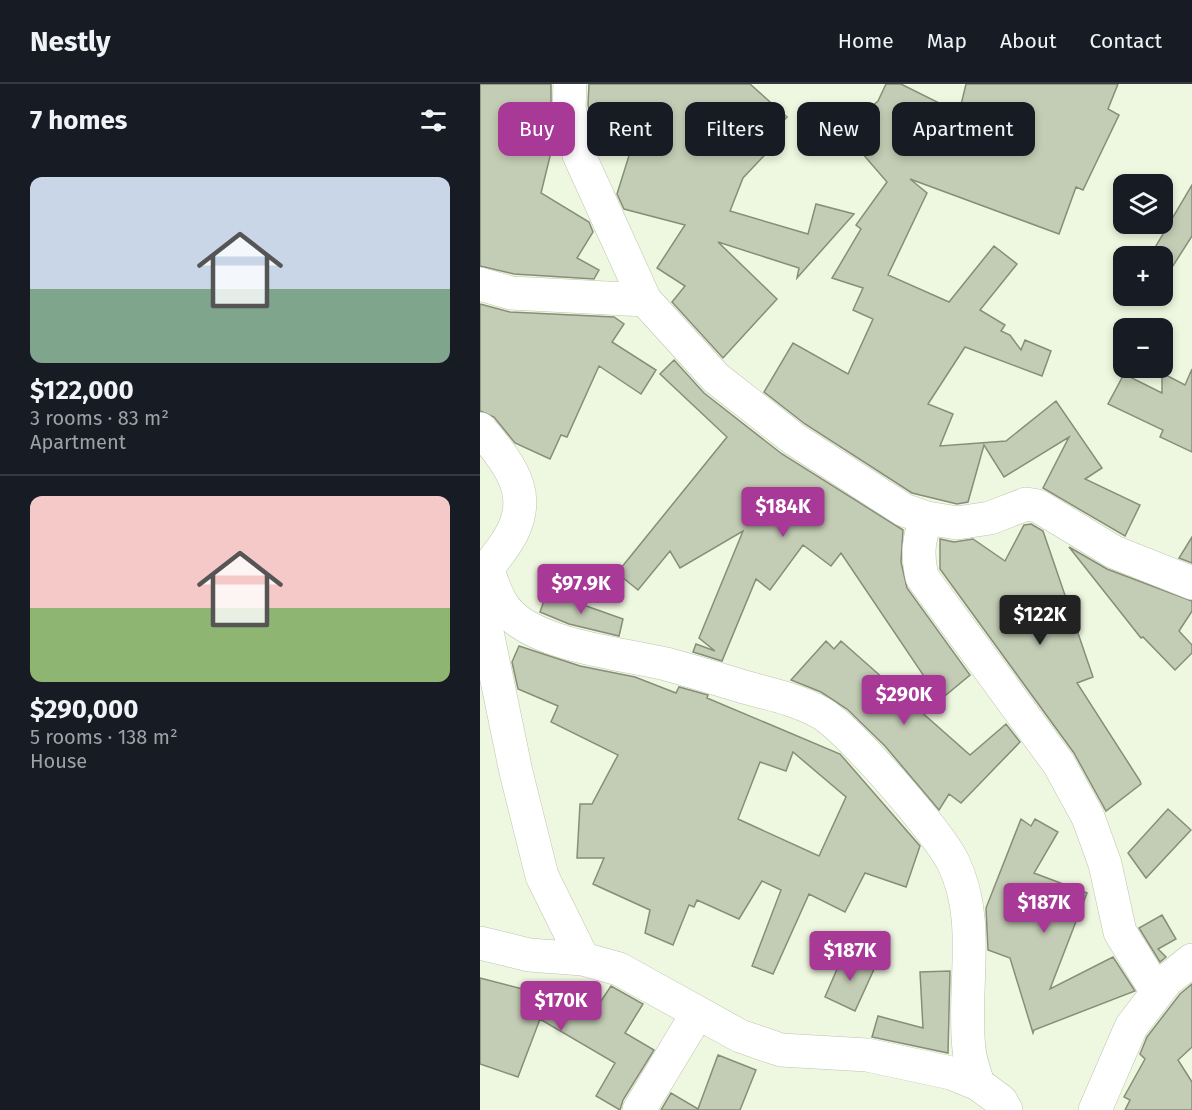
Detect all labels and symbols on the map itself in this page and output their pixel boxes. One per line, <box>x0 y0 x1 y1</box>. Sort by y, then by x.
pin: $184K <box>741 487 825 538</box>
pin: $97.9K <box>532 564 630 615</box>
pin: $122K <box>998 595 1082 646</box>
pin: $290K <box>862 675 946 726</box>
pin: $187K <box>1002 883 1086 934</box>
pin: $187K <box>808 931 892 982</box>
pin: $170K <box>519 981 603 1032</box>

